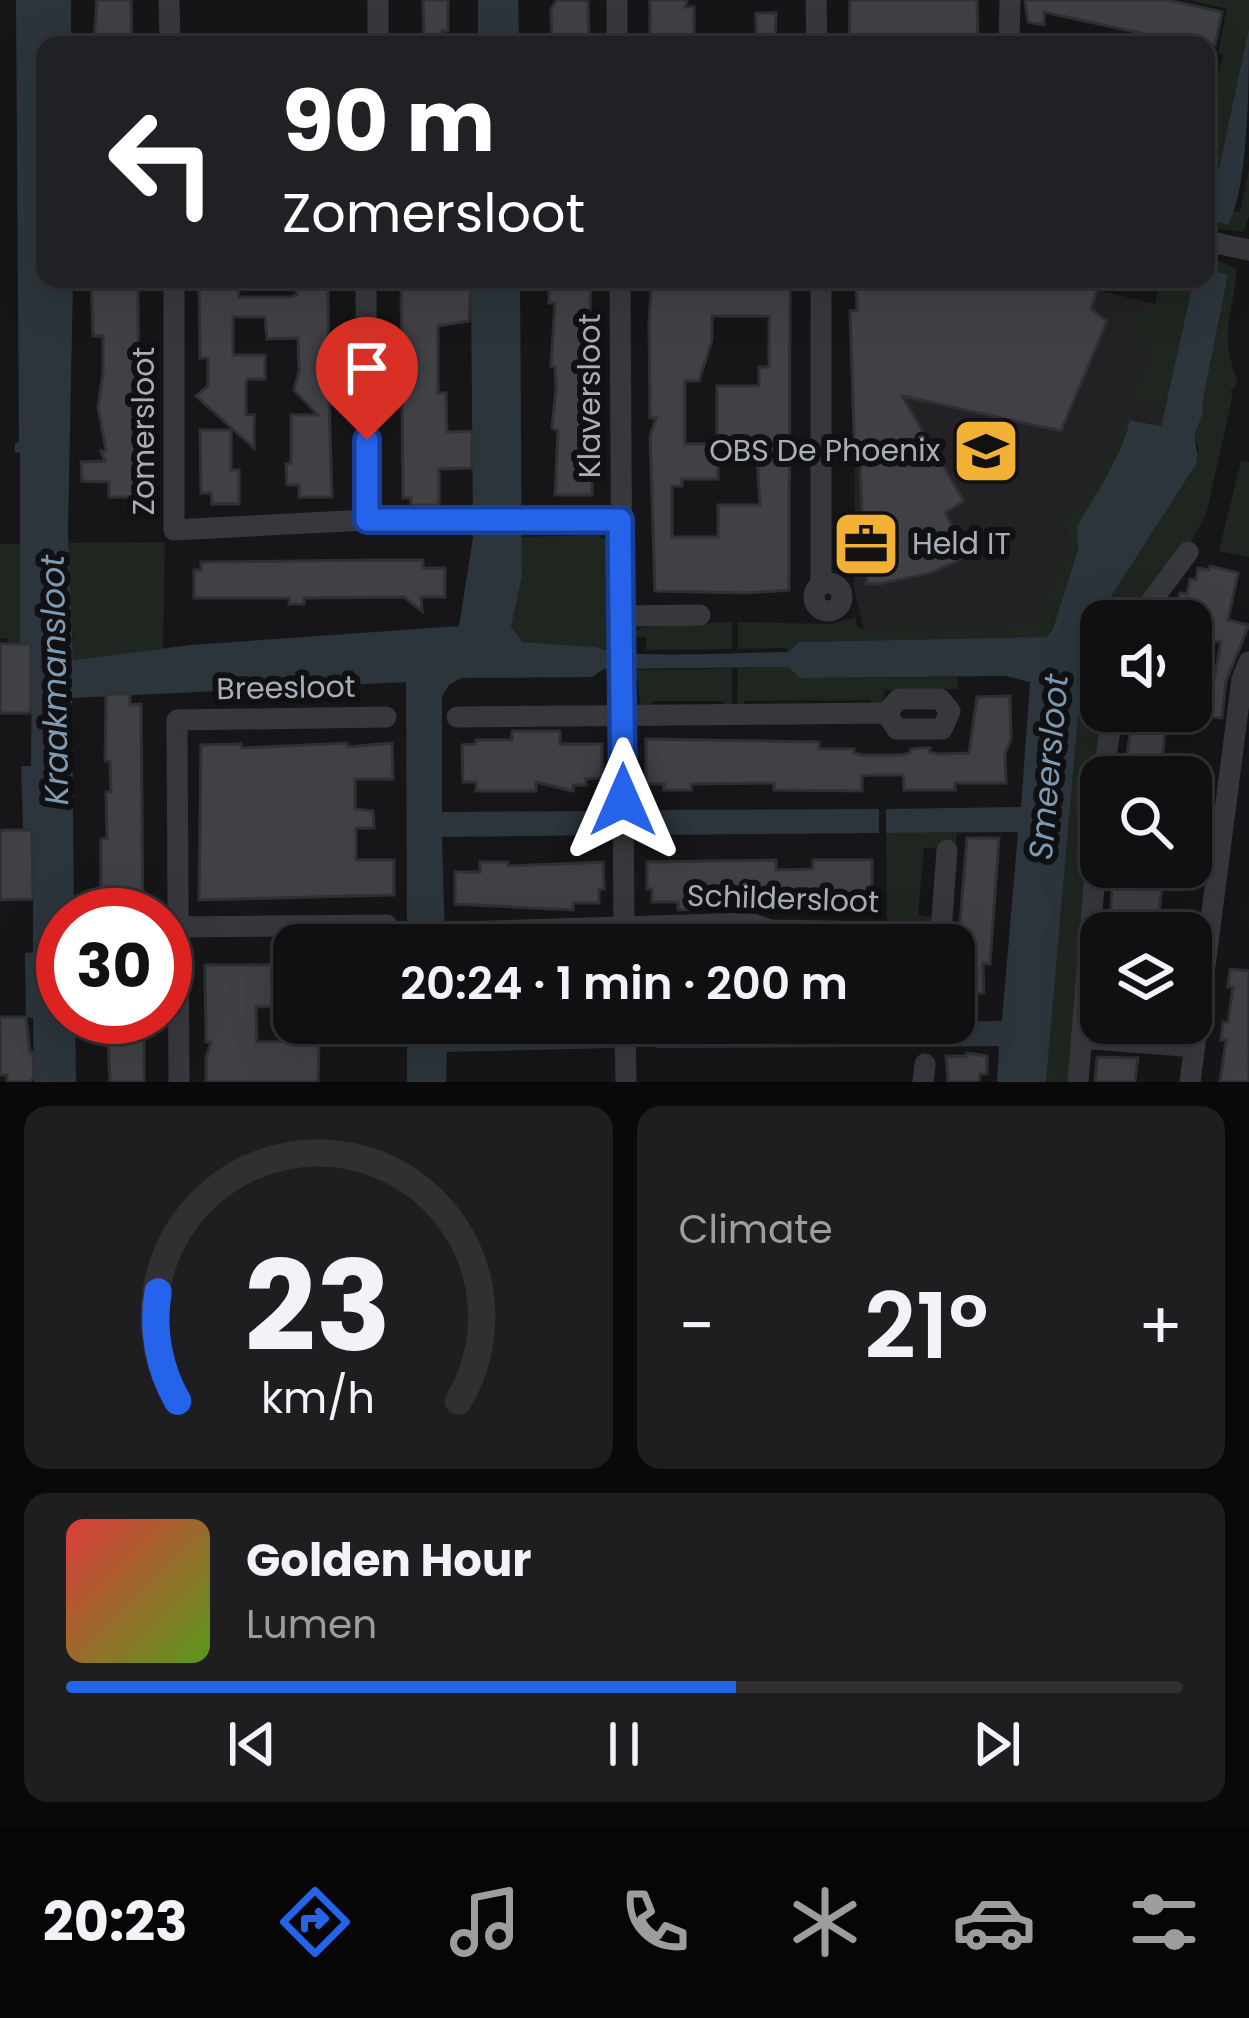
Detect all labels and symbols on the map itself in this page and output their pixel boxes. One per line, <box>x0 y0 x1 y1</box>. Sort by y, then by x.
street label: Klaversloot <box>568 314 611 478</box>
pin <box>316 317 418 440</box>
street label: Zomersloot <box>122 347 165 515</box>
school or university icon: OBS De Phoenix <box>951 416 1021 486</box>
place label: OBS De Phoenix <box>709 429 940 472</box>
office icon: Held IT <box>831 509 901 579</box>
place label: Held IT <box>912 522 1011 565</box>
water label: Kraakmansloot <box>29 553 80 806</box>
street label: Breesloot <box>216 665 356 710</box>
water label: Smeersloot <box>1017 671 1080 862</box>
position arrow <box>560 737 686 863</box>
street label: Schildersloot <box>686 874 880 923</box>
speed limit sign: 30 <box>36 888 192 1044</box>

